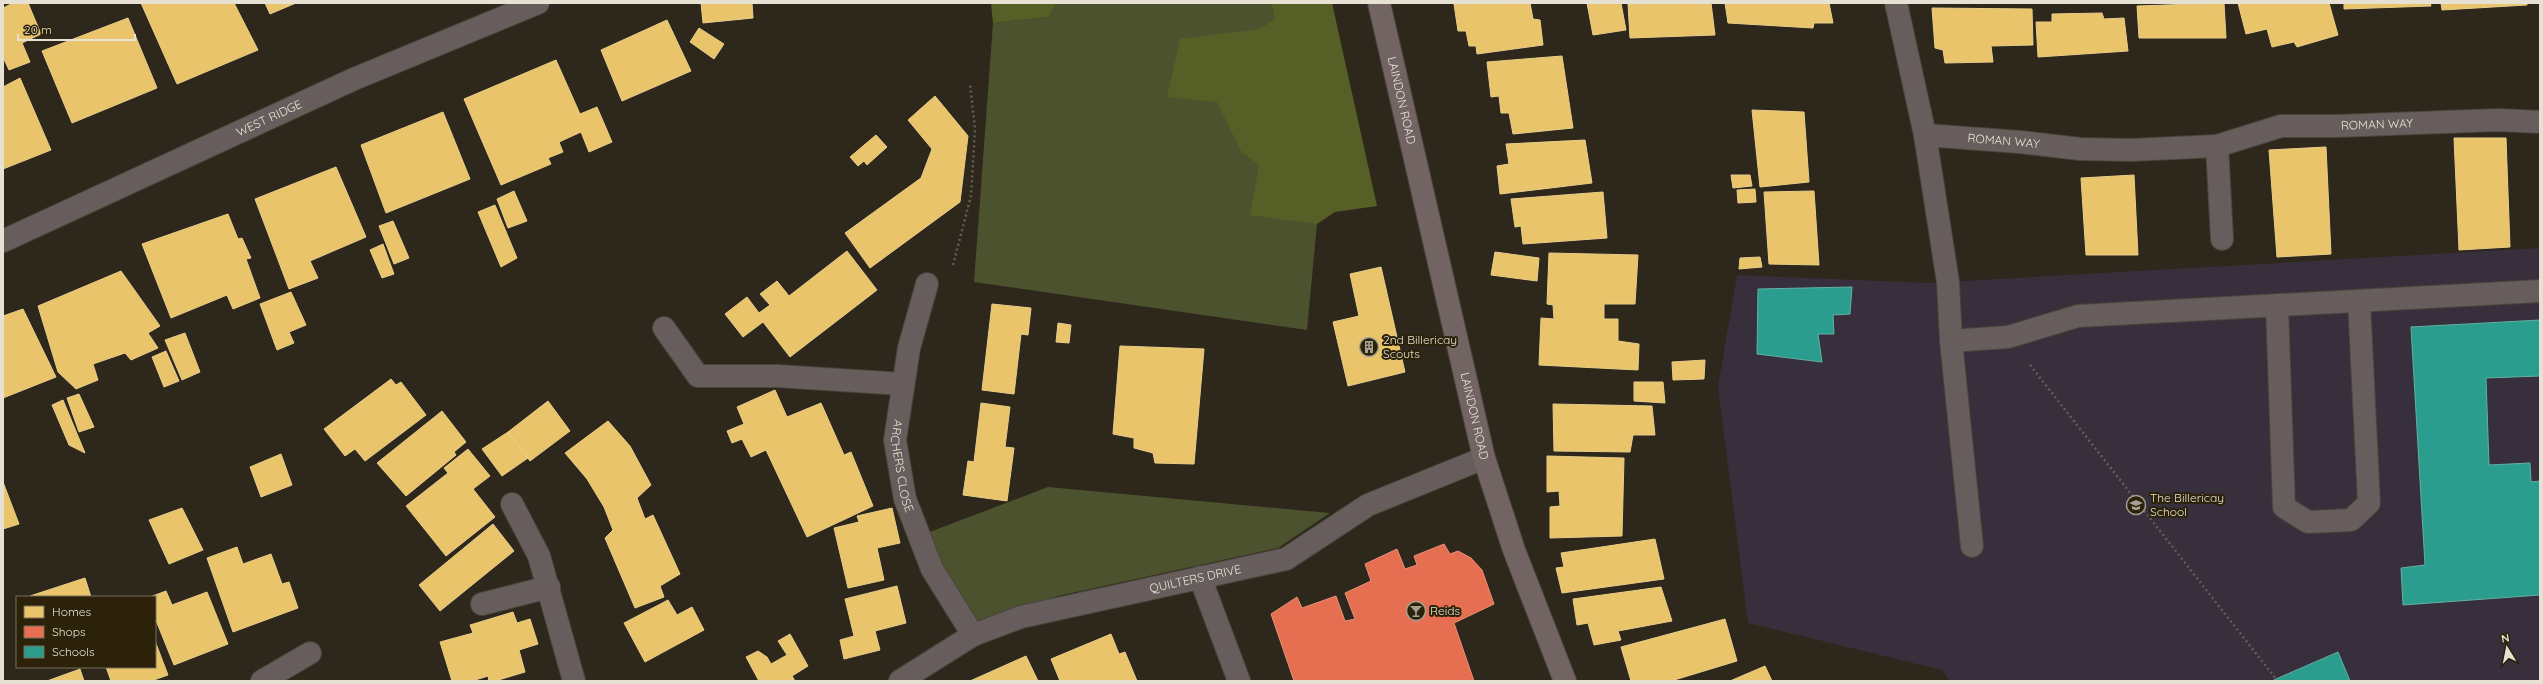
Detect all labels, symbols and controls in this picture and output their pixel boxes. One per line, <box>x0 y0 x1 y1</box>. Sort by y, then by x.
scale bar <box>18 16 135 42</box>
text: 20 m <box>24 22 52 37</box>
street label: LAINDON ROAD <box>1385 55 1419 146</box>
street label: WEST RIDGE <box>234 96 304 139</box>
street label: ROMAN WAY <box>2341 115 2414 133</box>
street label: ROMAN WAY <box>1967 130 2041 151</box>
place label: 2nd Billericay Scouts <box>1383 332 1457 361</box>
building icon: 2nd Billericay Scouts <box>1358 336 1380 358</box>
street label: LAINDON ROAD <box>1457 371 1492 462</box>
street label: ARCHERS CLOSE <box>888 419 917 514</box>
place label: The Billericay School <box>2150 490 2224 519</box>
school or university icon: The Billericay School <box>2125 494 2147 516</box>
street label: QUILTERS DRIVE <box>1148 561 1243 596</box>
legend <box>16 596 156 668</box>
bar icon: Reids <box>1405 600 1427 622</box>
place label: Reids <box>1430 603 1461 618</box>
text: Homes <box>52 604 92 619</box>
text: Shops <box>52 624 86 639</box>
north arrow <box>2487 628 2527 668</box>
text: N <box>2500 631 2510 646</box>
text: Schools <box>52 644 95 659</box>

